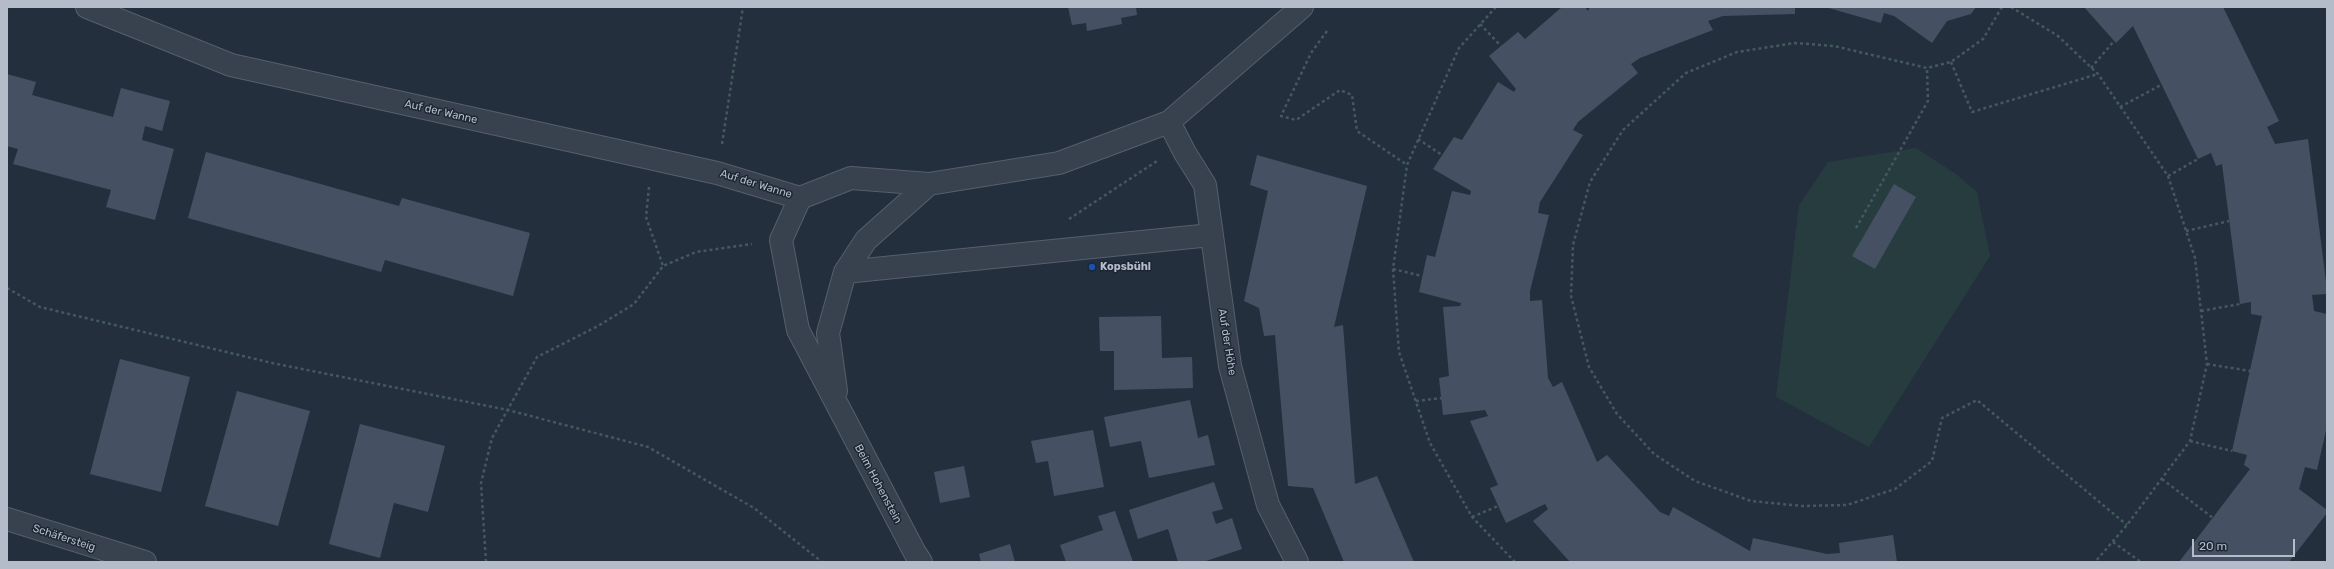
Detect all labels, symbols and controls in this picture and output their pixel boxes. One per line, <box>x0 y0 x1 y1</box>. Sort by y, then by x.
street label: Auf der Wanne <box>403 97 479 127</box>
street label: Auf der Wanne <box>718 167 794 201</box>
place label: Kopsbühl <box>1100 260 1151 274</box>
marker: Kopsbühl <box>1087 262 1097 272</box>
street label: Auf der Höhe <box>1215 308 1239 376</box>
street label: Beim Hohenstein <box>852 442 904 526</box>
street label: Schäfersteig <box>31 522 97 554</box>
scale bar <box>2194 531 2297 557</box>
text: 20 m <box>2199 539 2227 553</box>

